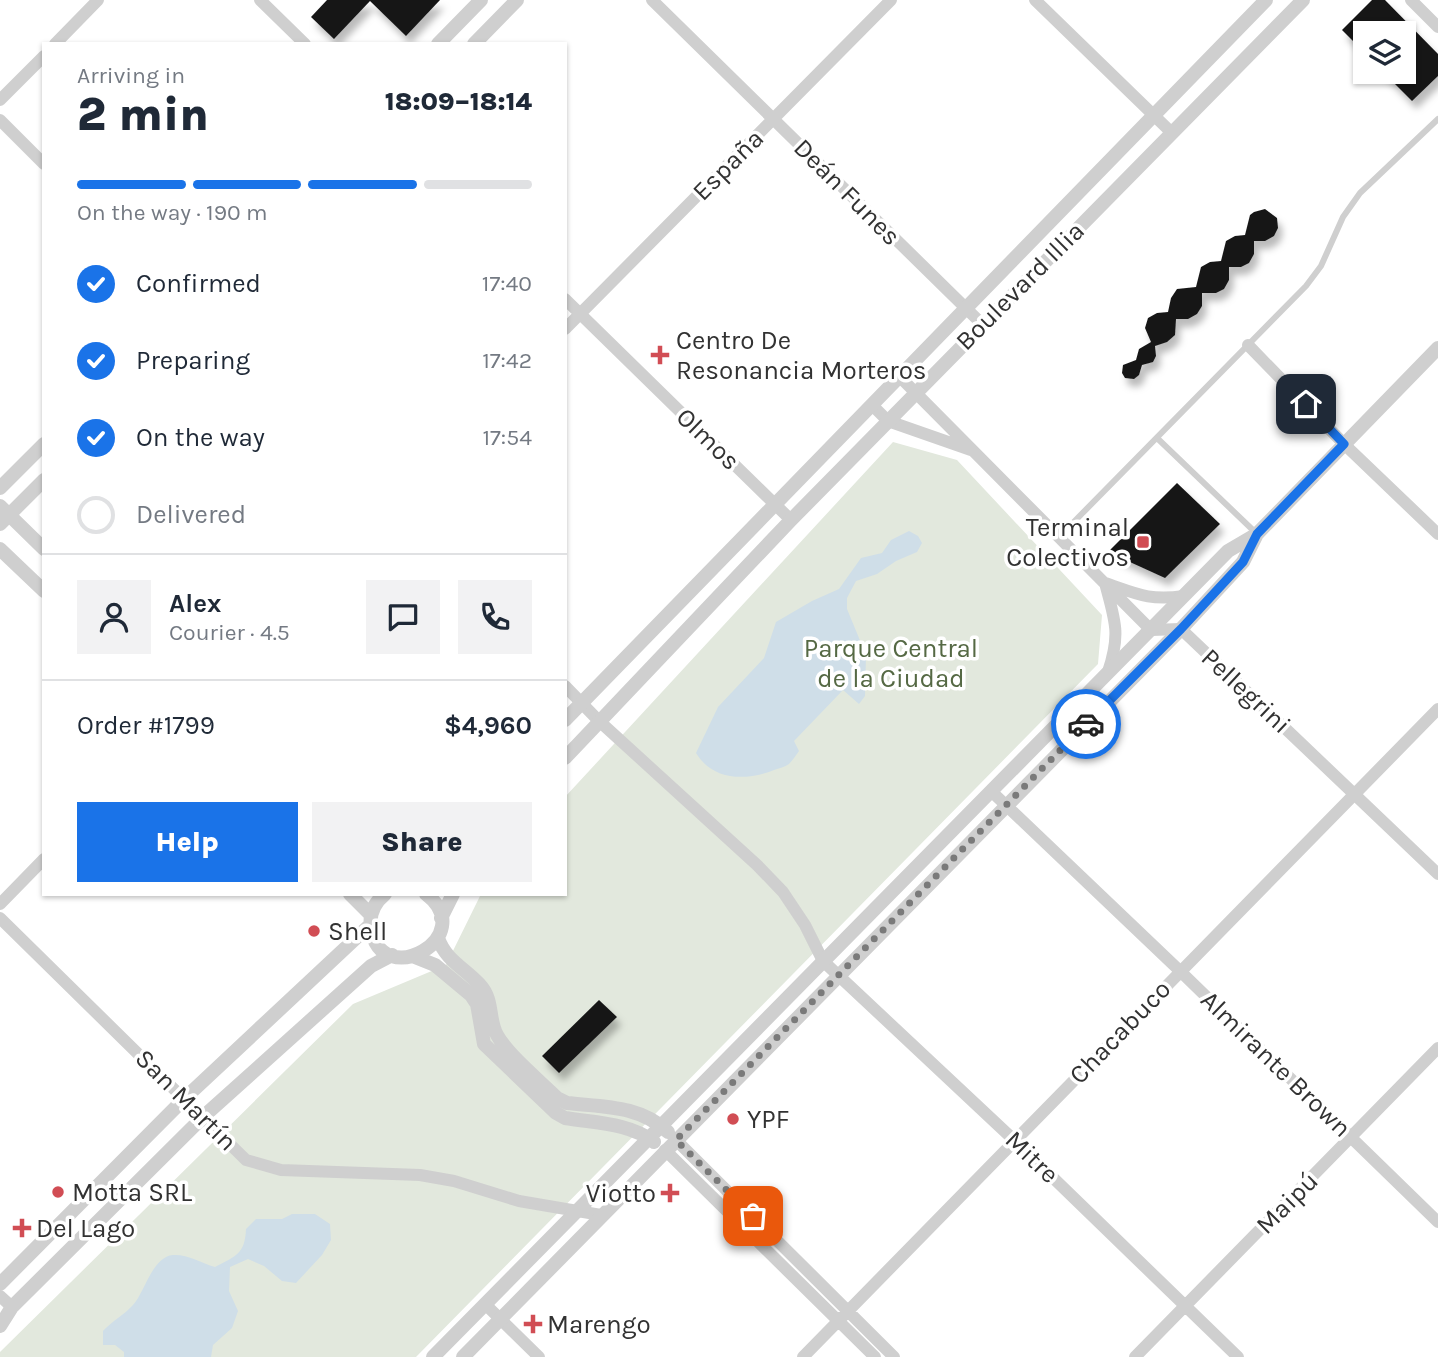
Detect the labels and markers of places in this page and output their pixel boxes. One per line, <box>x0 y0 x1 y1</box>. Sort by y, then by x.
place label: Centro De Resonancia Morteros <box>676 325 927 386</box>
marker: Centro De Resonancia Morteros <box>650 345 670 365</box>
pin <box>1276 374 1336 434</box>
place label: Terminal Colectivos <box>1006 512 1129 573</box>
marker: Terminal Colectivos <box>1135 534 1151 550</box>
place label: Shell <box>328 916 387 947</box>
marker: Shell <box>306 923 322 939</box>
place label: YPF <box>747 1104 789 1135</box>
marker: YPF <box>725 1111 741 1127</box>
place label: Motta SRL <box>72 1177 192 1208</box>
place label: Viotto <box>586 1178 656 1209</box>
marker: Motta SRL <box>50 1184 66 1200</box>
marker: Viotto <box>662 1185 678 1201</box>
pin <box>723 1186 783 1246</box>
place label: Del Lago <box>36 1213 135 1244</box>
marker: Del Lago <box>14 1220 30 1236</box>
place label: Marengo <box>547 1309 651 1340</box>
marker: Marengo <box>525 1316 541 1332</box>

